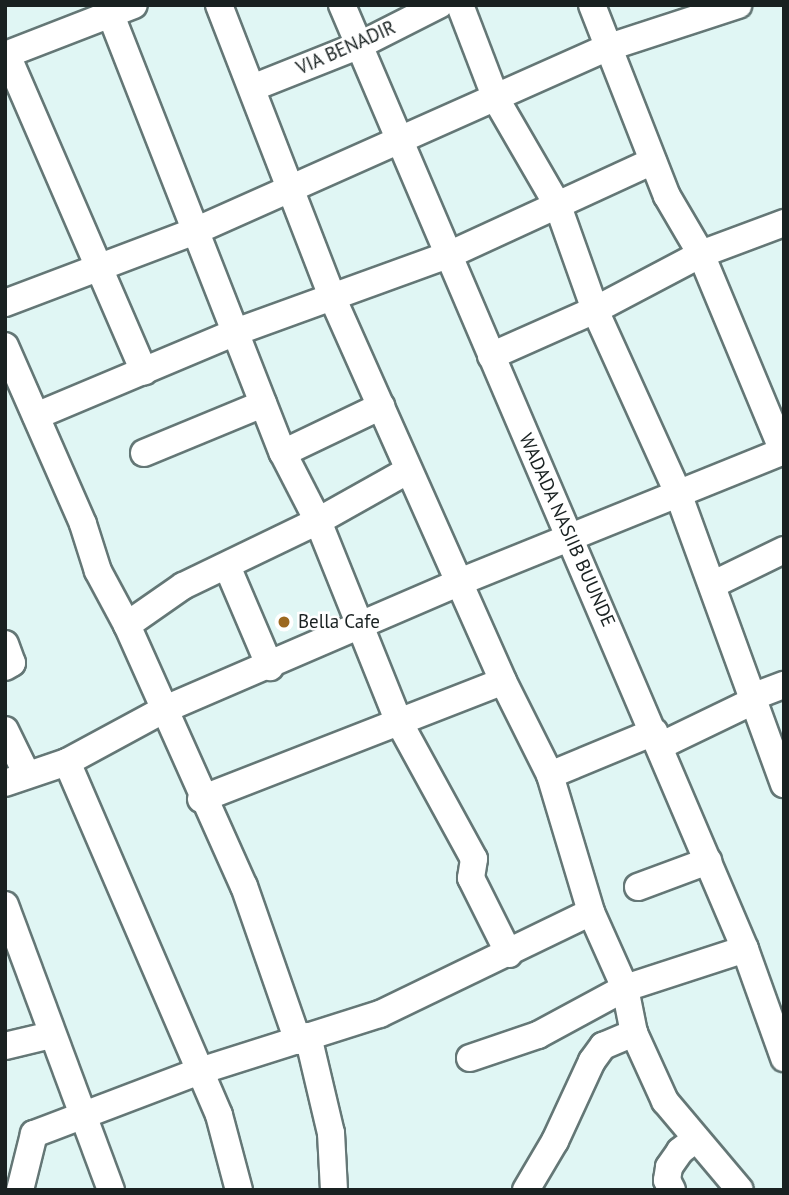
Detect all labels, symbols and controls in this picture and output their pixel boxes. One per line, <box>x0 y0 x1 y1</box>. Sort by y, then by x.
street label: VIA BENADIR <box>293 16 399 80</box>
street label: WADADA NASIIB BUUNDE <box>514 429 620 631</box>
place label: Bella Cafe <box>298 611 380 633</box>
marker: Bella Cafe <box>276 614 292 630</box>

